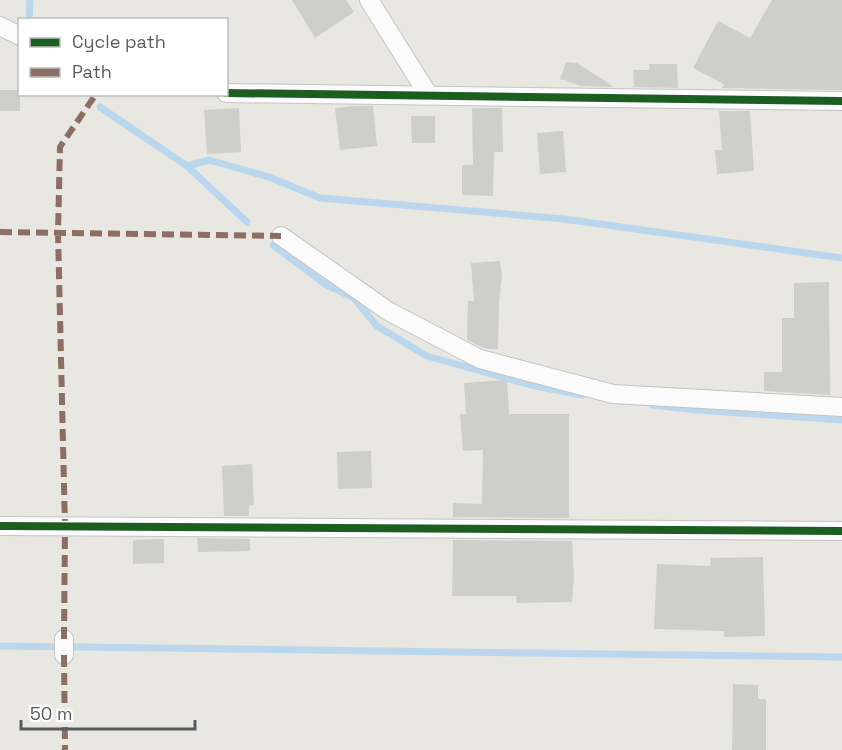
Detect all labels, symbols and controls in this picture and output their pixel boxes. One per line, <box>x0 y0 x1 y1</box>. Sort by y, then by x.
legend <box>18 18 228 96</box>
text: Cycle path <box>72 30 166 53</box>
text: Path <box>72 60 112 83</box>
scale bar <box>21 693 195 731</box>
text: 50 m <box>30 702 72 725</box>

